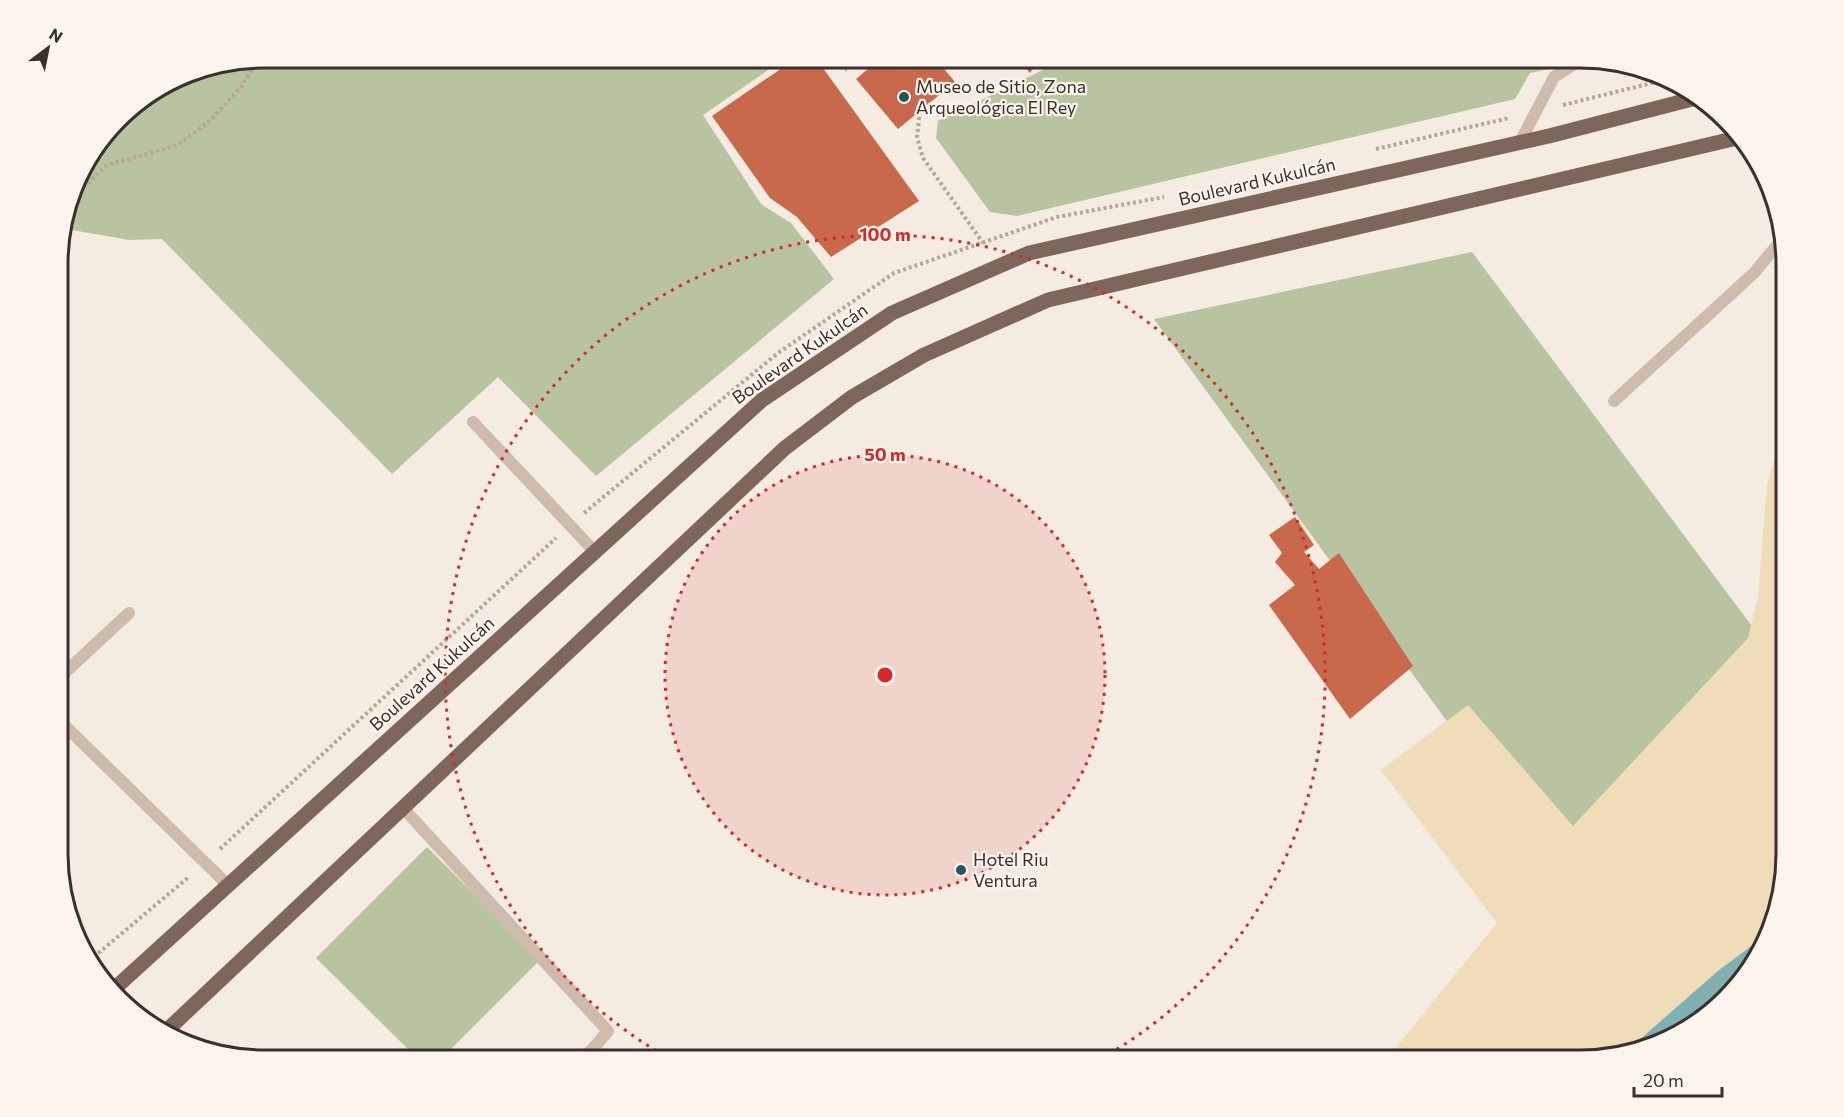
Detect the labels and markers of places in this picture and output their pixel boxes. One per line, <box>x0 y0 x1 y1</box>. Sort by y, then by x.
place label: Museo de Sitio, Zona Arqueológica El Rey <box>916 75 1086 118</box>
marker: Museo de Sitio, Zona Arqueológica El Rey <box>897 90 911 104</box>
centre of rings <box>875 665 895 685</box>
place label: Hotel Riu Ventura <box>973 848 1049 891</box>
marker: Hotel Riu Ventura <box>954 863 968 877</box>

